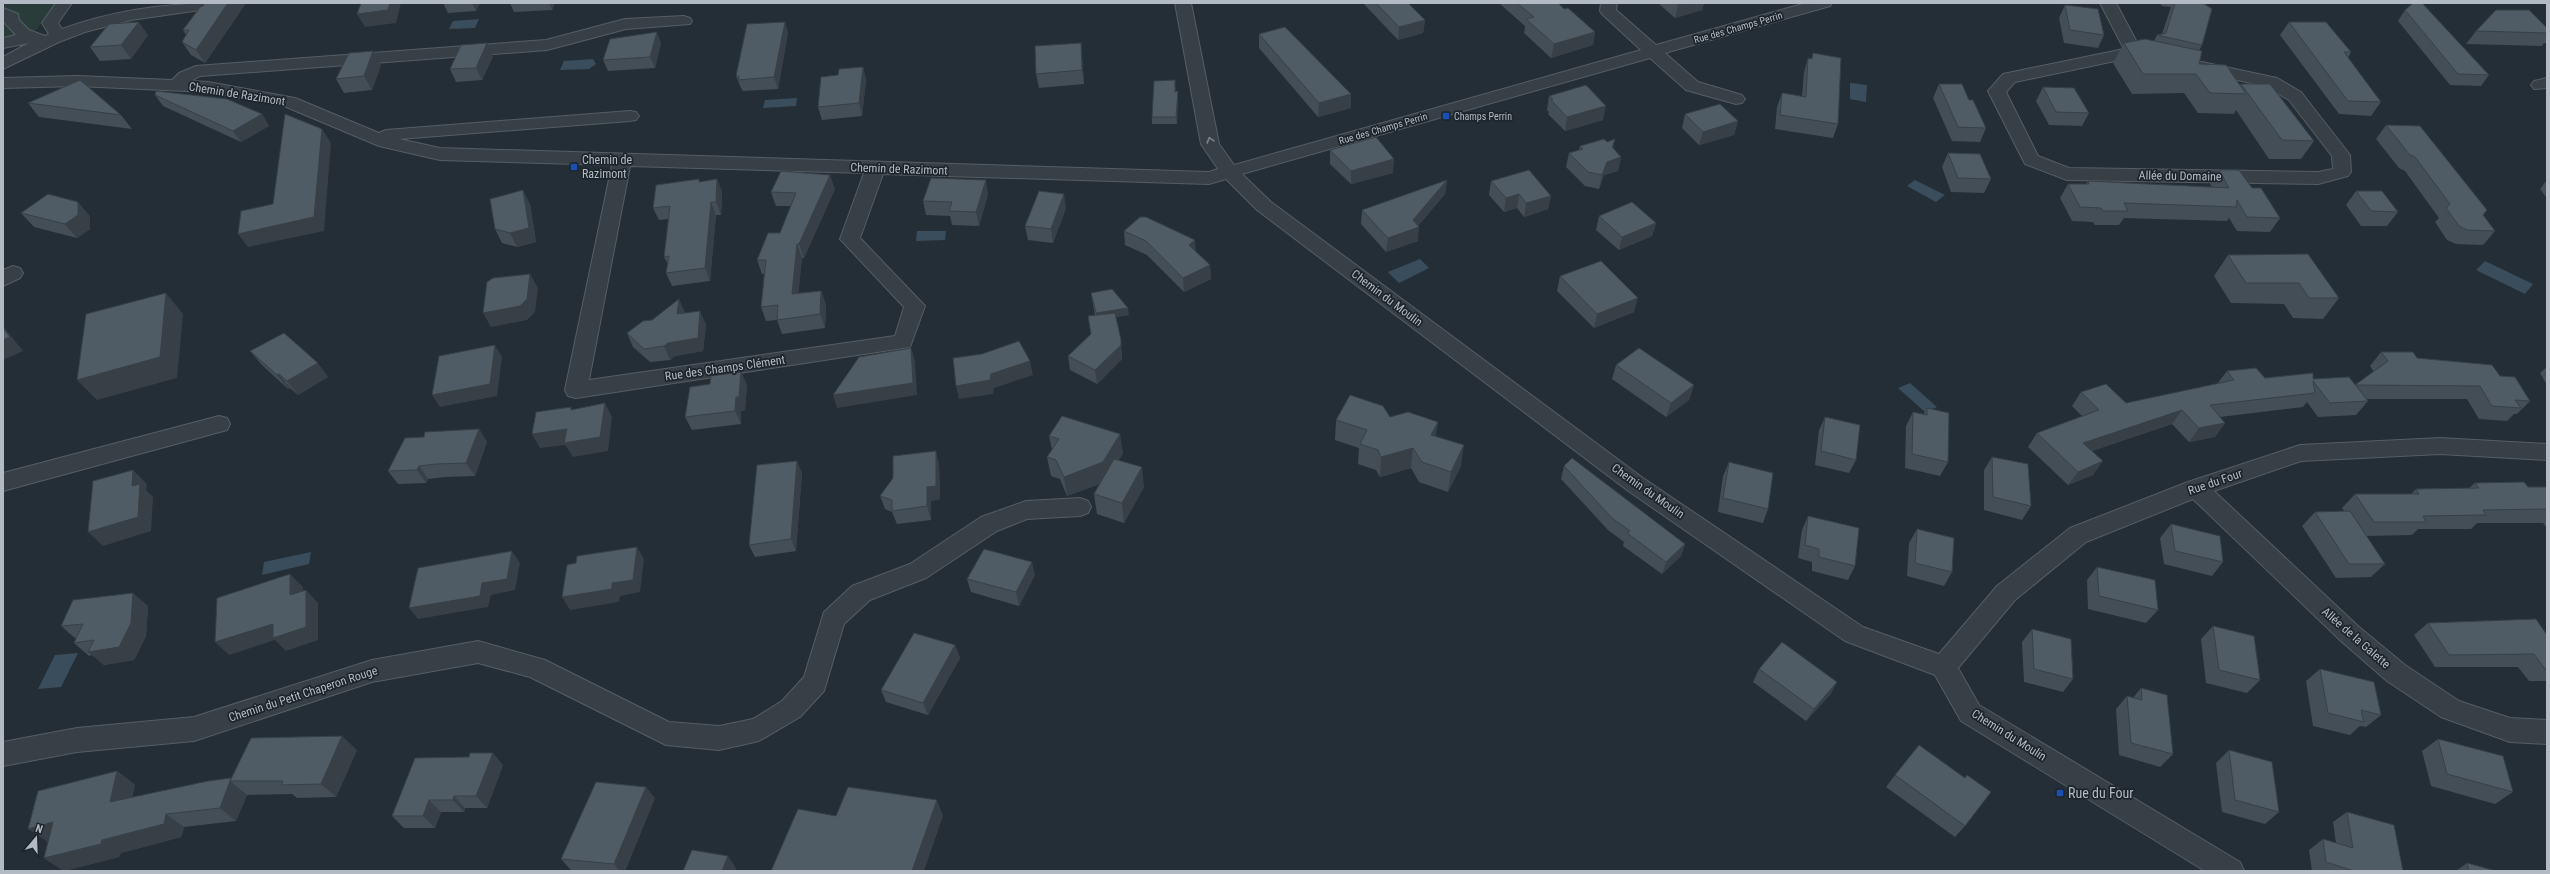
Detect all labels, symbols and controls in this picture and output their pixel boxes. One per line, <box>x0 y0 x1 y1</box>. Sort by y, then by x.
street label: Rue des Champs Perrin <box>1693 10 1784 45</box>
street label: Chemin de Razimont <box>188 79 287 109</box>
street label: Rue des Champs Perrin <box>1338 111 1429 146</box>
marker: Champs Perrin <box>1441 111 1451 121</box>
place label: Champs Perrin <box>1454 111 1512 122</box>
one-way arrow <box>1206 137 1215 144</box>
place label: Chemin de Razimont <box>582 153 633 181</box>
street label: Chemin de Razimont <box>850 160 948 178</box>
marker: Chemin de Razimont <box>569 162 579 172</box>
street label: Allée du Domaine <box>2138 168 2222 184</box>
street label: Chemin du Moulin <box>1349 267 1425 329</box>
street label: Rue des Champs Clément <box>664 353 786 383</box>
street label: Chemin du Moulin <box>1609 461 1687 521</box>
street label: Rue du Four <box>2186 466 2244 498</box>
street label: Allée de la Galette <box>2319 605 2393 672</box>
street label: Chemin du Petit Chaperon Rouge <box>227 663 380 725</box>
street label: Chemin du Moulin <box>1969 706 2049 764</box>
place label: Rue du Four <box>2068 785 2134 801</box>
marker: Rue du Four <box>2055 788 2065 798</box>
north arrow <box>16 818 56 858</box>
text: N <box>34 822 45 836</box>

